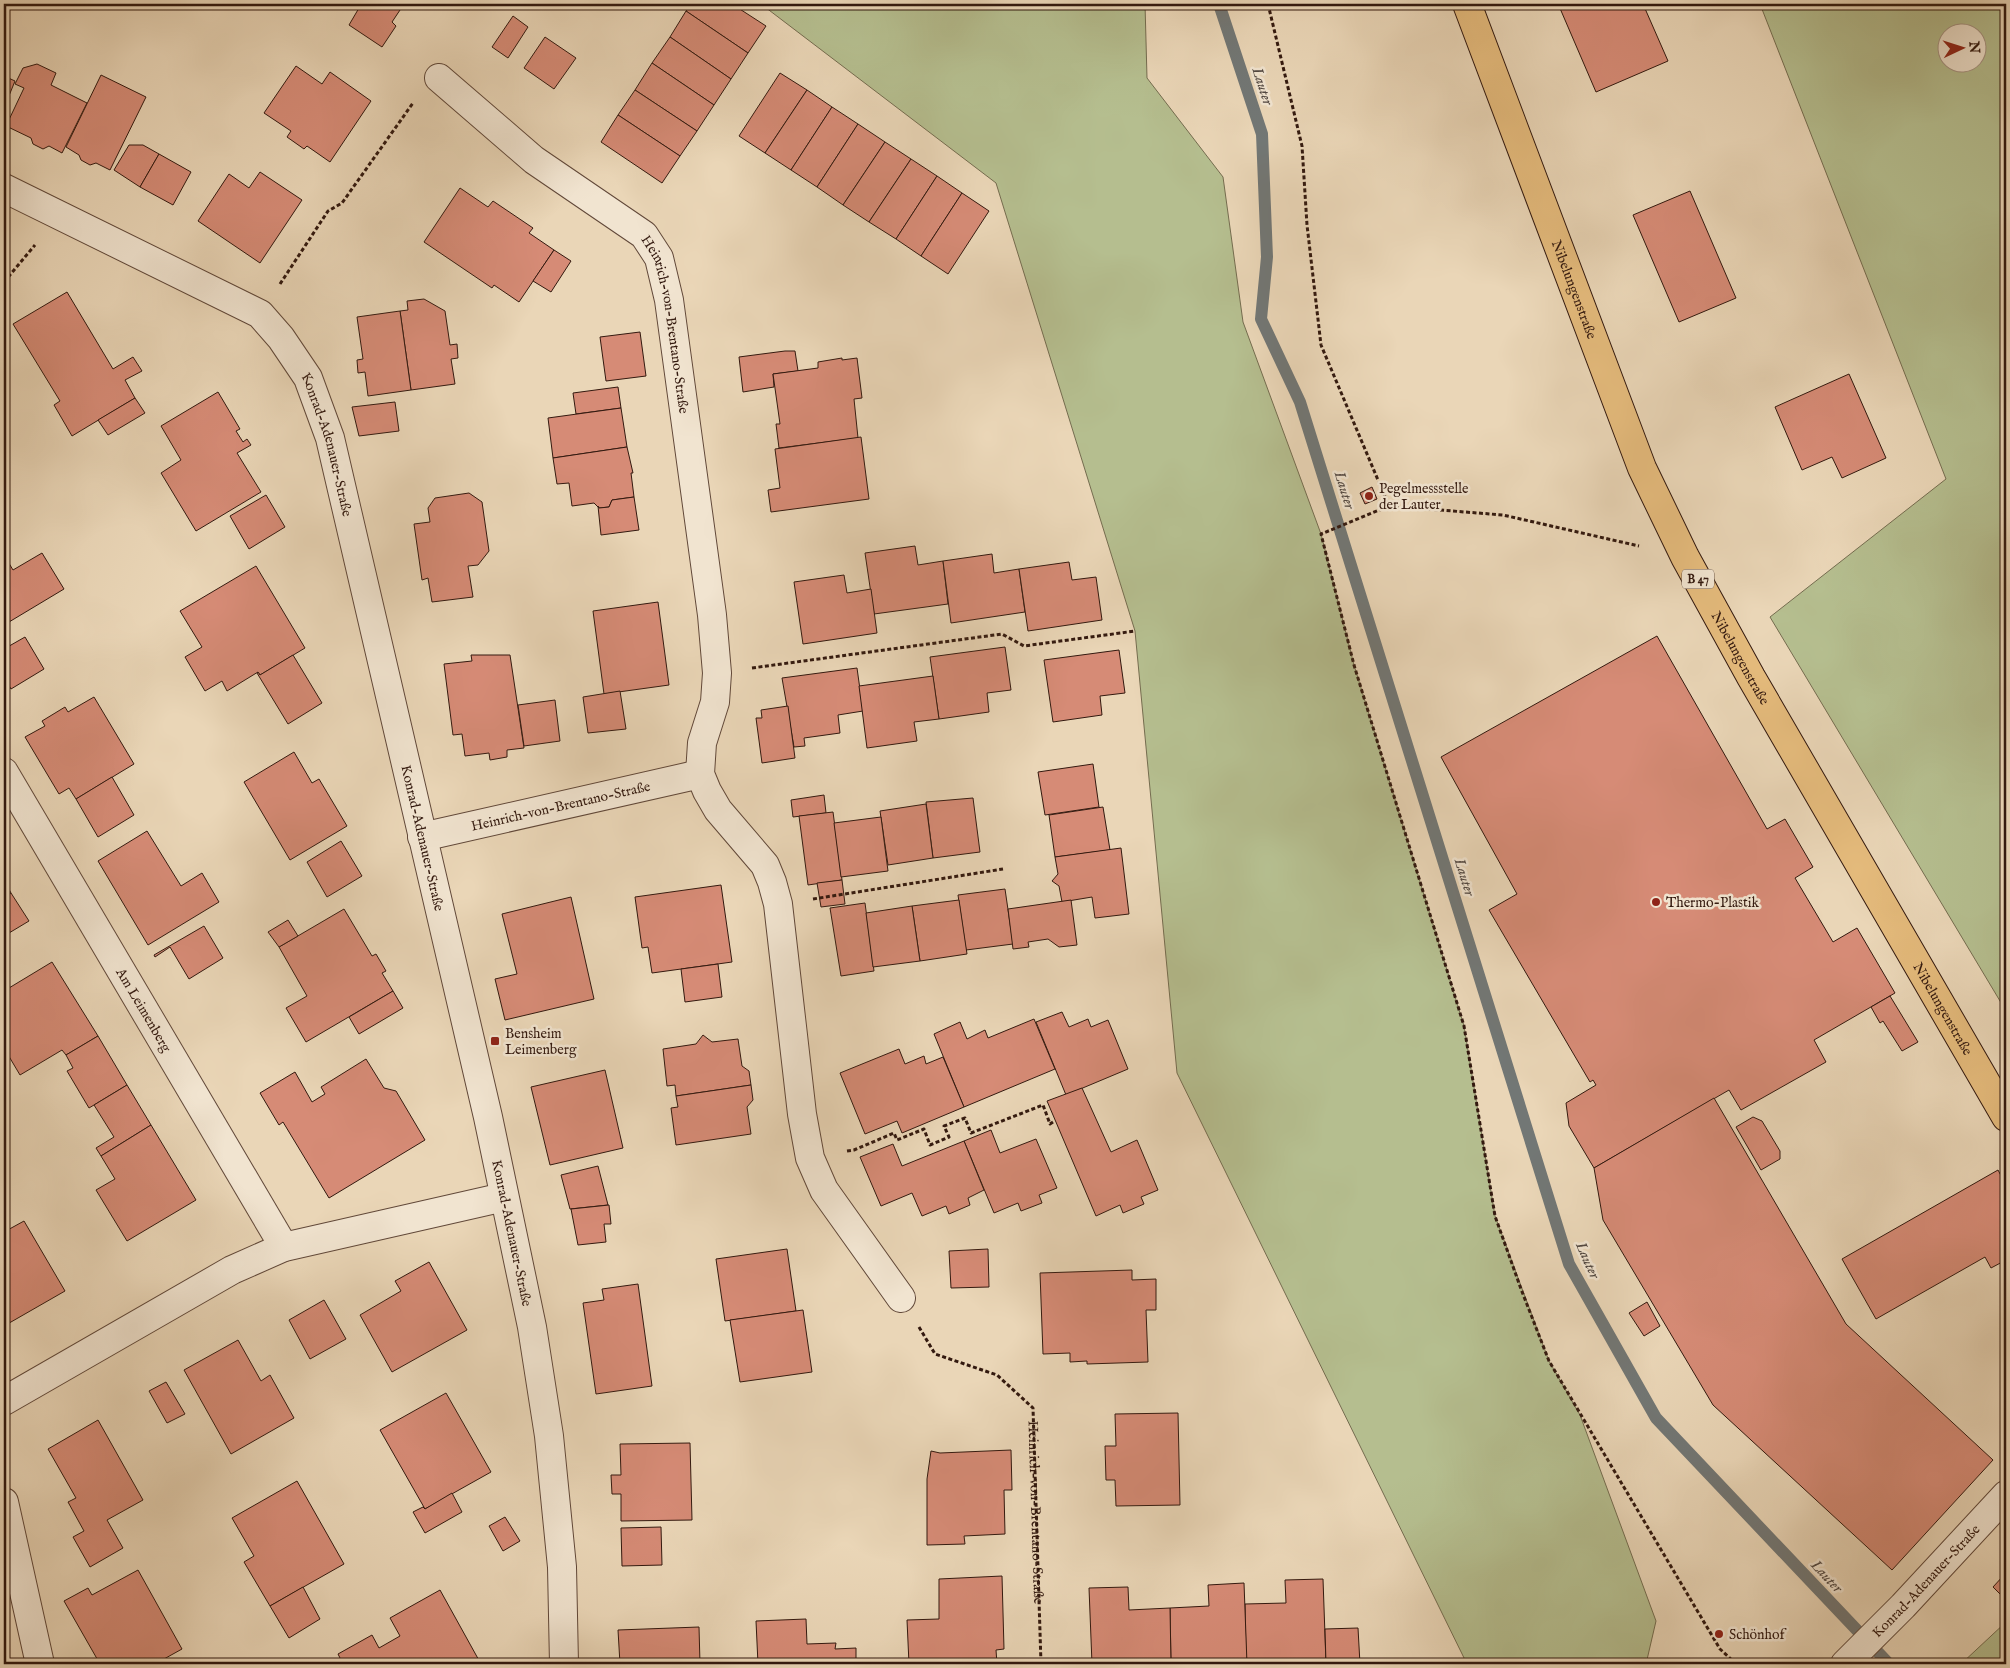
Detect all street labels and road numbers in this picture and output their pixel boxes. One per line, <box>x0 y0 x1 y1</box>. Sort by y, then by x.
street label: Heinrich-von-Brentano-Straße <box>637 232 692 415</box>
street label: Nibelungenstraße <box>1547 238 1601 342</box>
street label: Konrad-Adenauer-Straße <box>297 369 356 519</box>
road number: B 47 <box>1682 570 1714 588</box>
street label: Nibelungenstraße <box>1707 608 1773 709</box>
street label: Konrad-Adenauer-Straße <box>396 763 448 913</box>
street label: Heinrich-von-Brentano-Straße <box>469 777 653 836</box>
street label: Nibelungenstraße <box>1908 960 1977 1059</box>
street label: Am Leimenberg <box>111 964 175 1056</box>
street label: Konrad-Adenauer-Straße <box>487 1158 536 1309</box>
street label: Heinrich-von-Brentano-Straße <box>1023 1420 1047 1605</box>
street label: Konrad-Adenauer-Straße <box>1869 1520 1985 1642</box>

